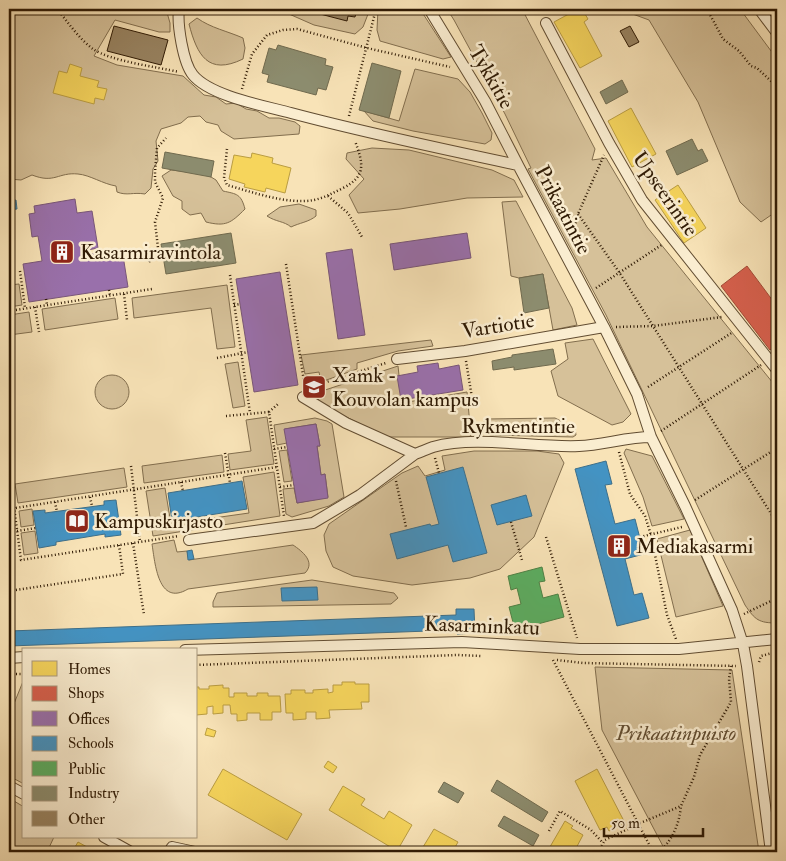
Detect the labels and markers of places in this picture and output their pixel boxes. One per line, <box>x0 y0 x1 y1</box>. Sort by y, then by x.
building icon: Kasarmiravintola <box>49 239 75 265</box>
place label: Kasarmiravintola <box>80 239 221 266</box>
place label: Xamk - Kouvolan kampus <box>332 362 479 413</box>
school or university icon: Xamk - Kouvolan kampus <box>301 374 327 400</box>
library icon: Kampuskirjasto <box>64 508 90 534</box>
place label: Kampuskirjasto <box>94 508 223 535</box>
building icon: Mediakasarmi <box>606 533 632 559</box>
place label: Mediakasarmi <box>636 533 754 560</box>

